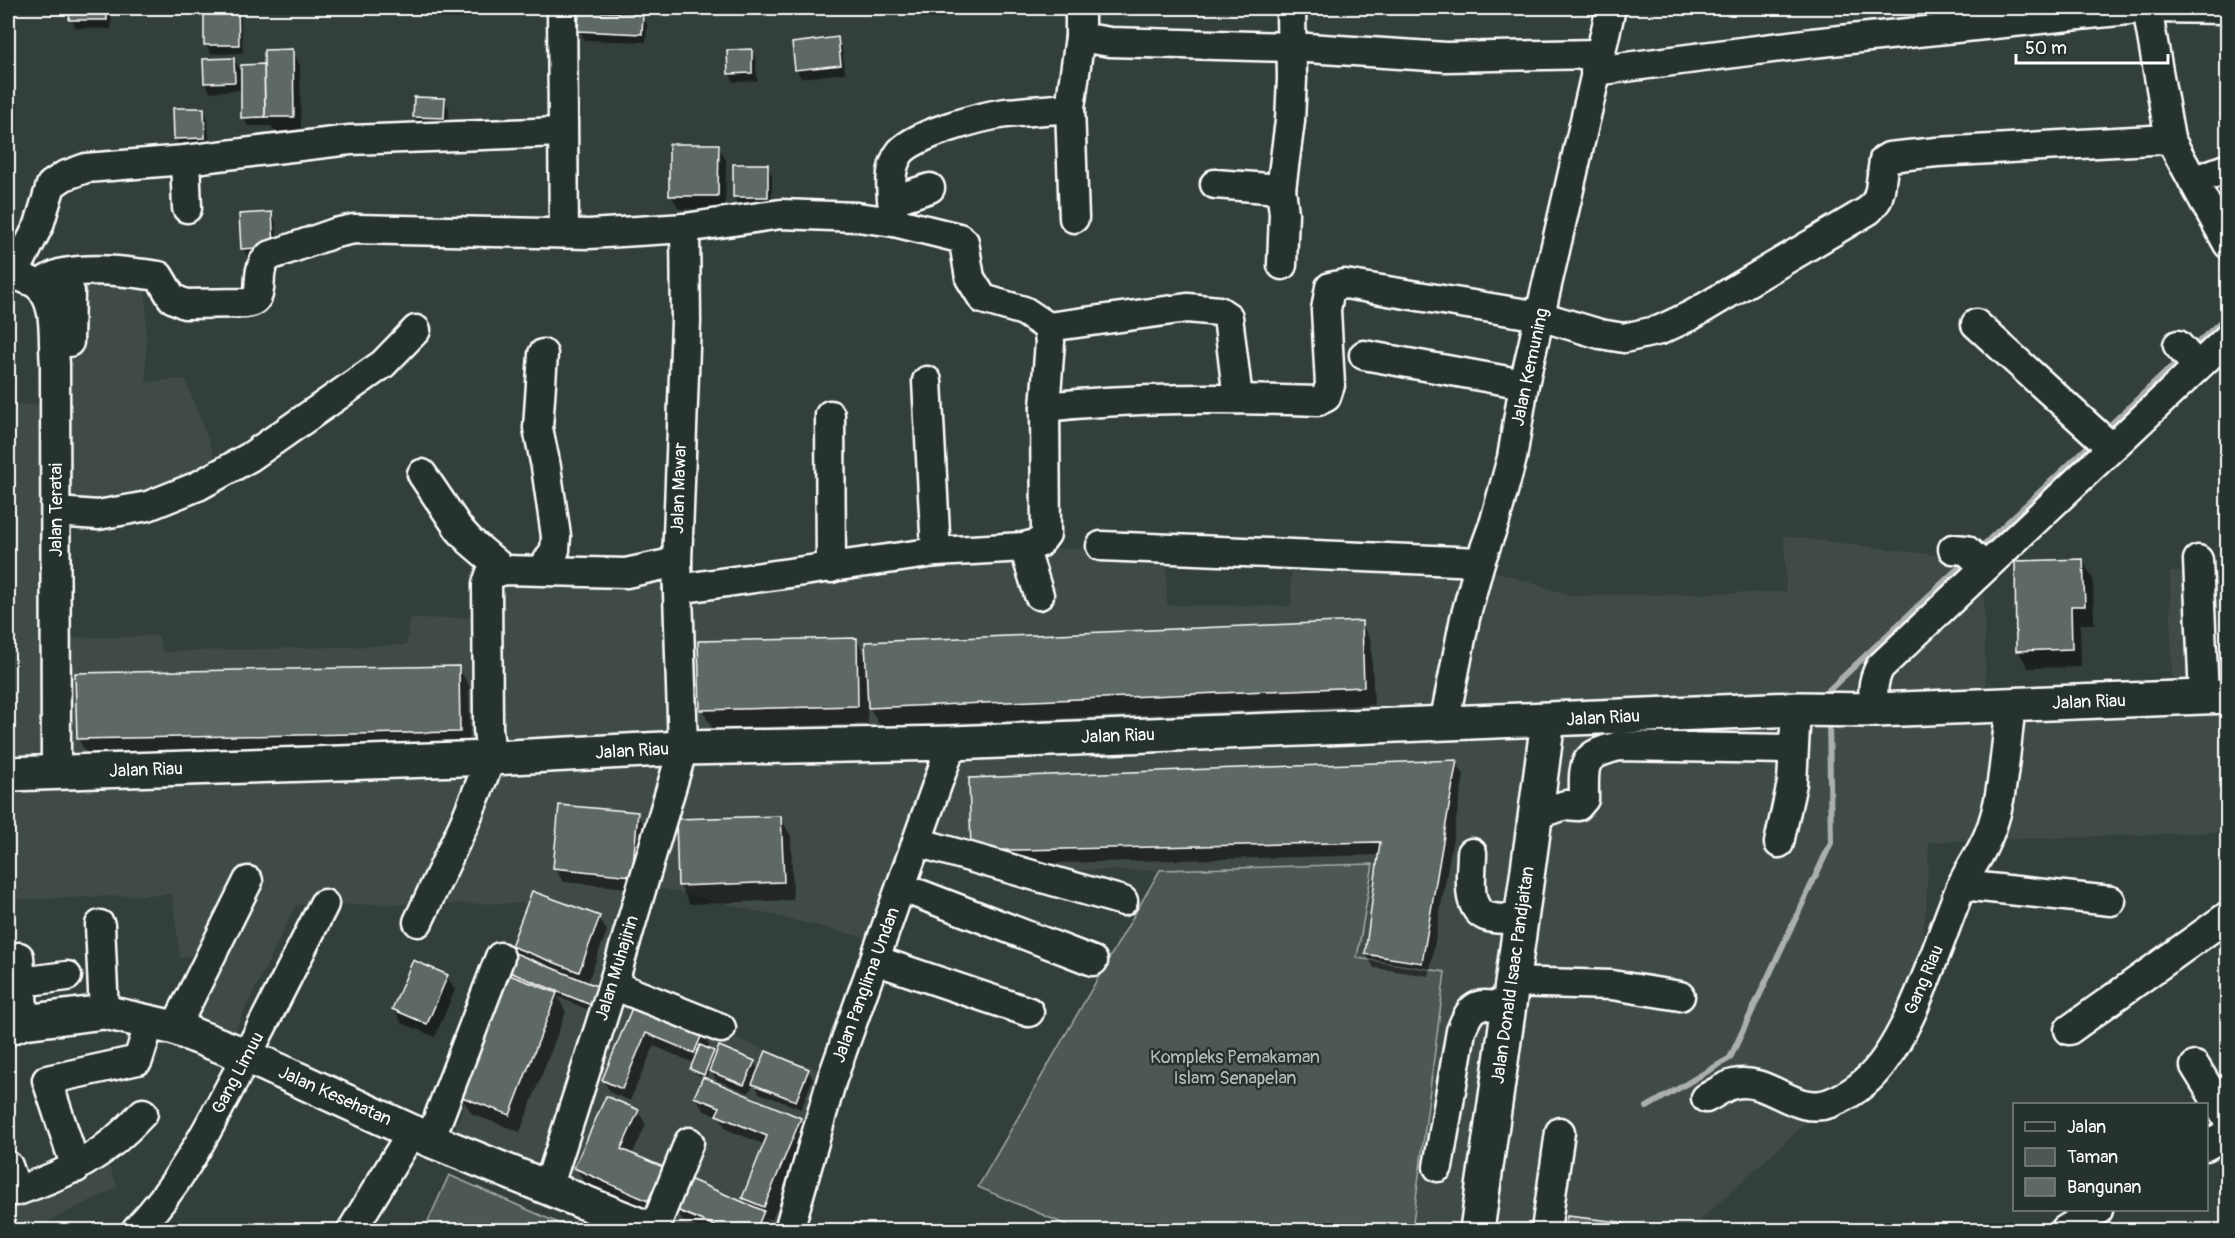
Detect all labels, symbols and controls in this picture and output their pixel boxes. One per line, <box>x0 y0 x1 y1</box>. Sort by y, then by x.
scale bar <box>2016 27 2168 65</box>
text: 50 m <box>2025 37 2067 60</box>
street label: Jalan Kemuning <box>1506 306 1554 428</box>
street label: Jalan Mawar <box>666 441 692 534</box>
street label: Jalan Teratai <box>45 463 68 557</box>
street label: Jalan Riau <box>2052 689 2126 715</box>
street label: Jalan Riau <box>1566 705 1640 731</box>
street label: Jalan Riau <box>1081 723 1155 749</box>
street label: Jalan Riau <box>595 738 669 764</box>
street label: Jalan Riau <box>109 757 183 783</box>
street label: Jalan Donald Isaac Pandjaitan <box>1486 865 1540 1085</box>
street label: Jalan Panglima Undan <box>827 904 905 1066</box>
street label: Jalan Muhajirin <box>590 913 644 1023</box>
street label: Gang Riau <box>1899 942 1949 1018</box>
street label: Gang Limuu <box>207 1028 269 1118</box>
park label: Kompleks Pemakaman Islam Senapelan <box>1150 1046 1320 1090</box>
street label: Jalan Kesehatan <box>275 1061 395 1131</box>
legend <box>2013 1103 2208 1211</box>
text: Jalan <box>2067 1116 2106 1139</box>
text: Taman <box>2067 1146 2118 1169</box>
text: Bangunan <box>2067 1176 2142 1199</box>

